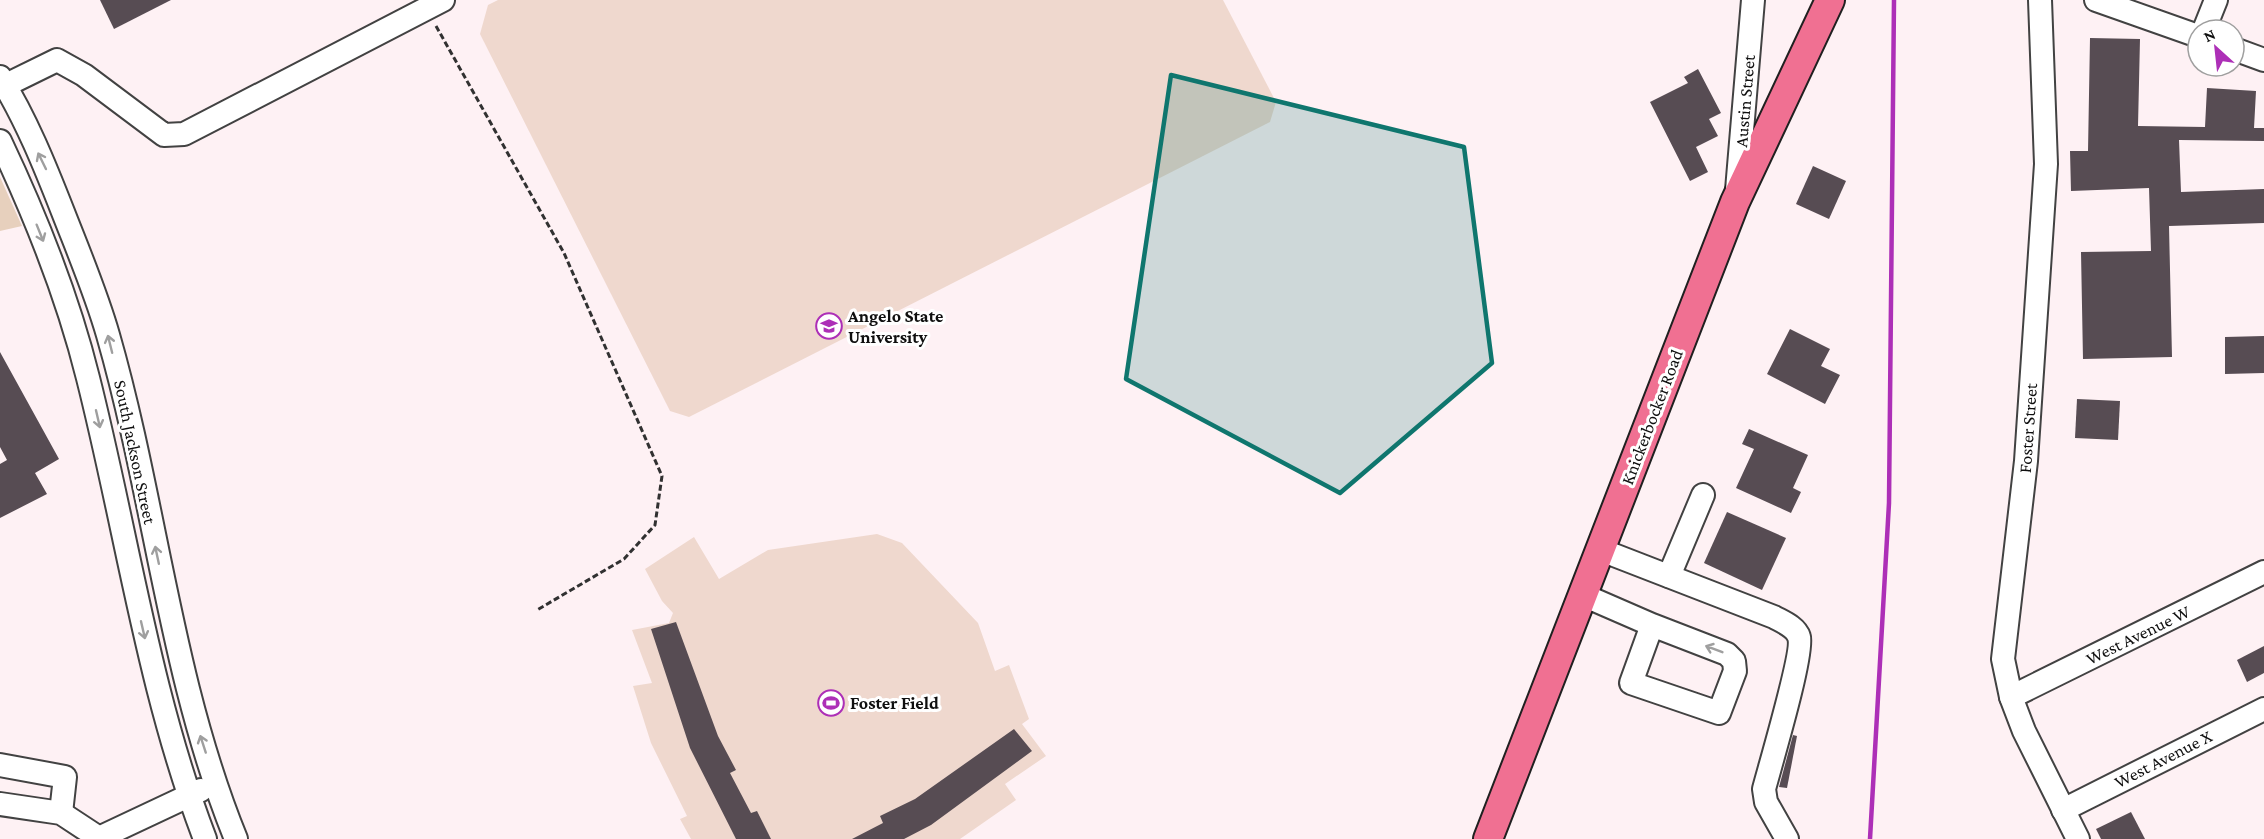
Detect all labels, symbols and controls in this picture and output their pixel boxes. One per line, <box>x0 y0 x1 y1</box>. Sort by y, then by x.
north arrow <box>2186 18 2246 78</box>
text: N <box>2201 25 2218 45</box>
street label: Austin Street <box>1731 53 1759 148</box>
one-way arrow <box>36 153 48 171</box>
one-way arrow <box>35 223 46 242</box>
place label: Angelo State University <box>847 306 943 347</box>
school or university icon: Angelo State University <box>814 311 844 341</box>
one-way arrow <box>104 335 115 354</box>
street label: Knickerbocker Road <box>1617 346 1687 487</box>
street label: South Jackson Street <box>110 378 160 527</box>
street label: Foster Street <box>2015 381 2041 474</box>
one-way arrow <box>92 409 104 428</box>
one-way arrow <box>151 546 162 565</box>
street label: West Avenue W <box>2083 601 2194 669</box>
one-way arrow <box>138 620 150 639</box>
one-way arrow <box>1705 642 1724 653</box>
sports icon: Foster Field <box>816 688 846 718</box>
place label: Foster Field <box>850 693 939 713</box>
street label: West Avenue X <box>2111 726 2216 792</box>
one-way arrow <box>196 735 207 754</box>

